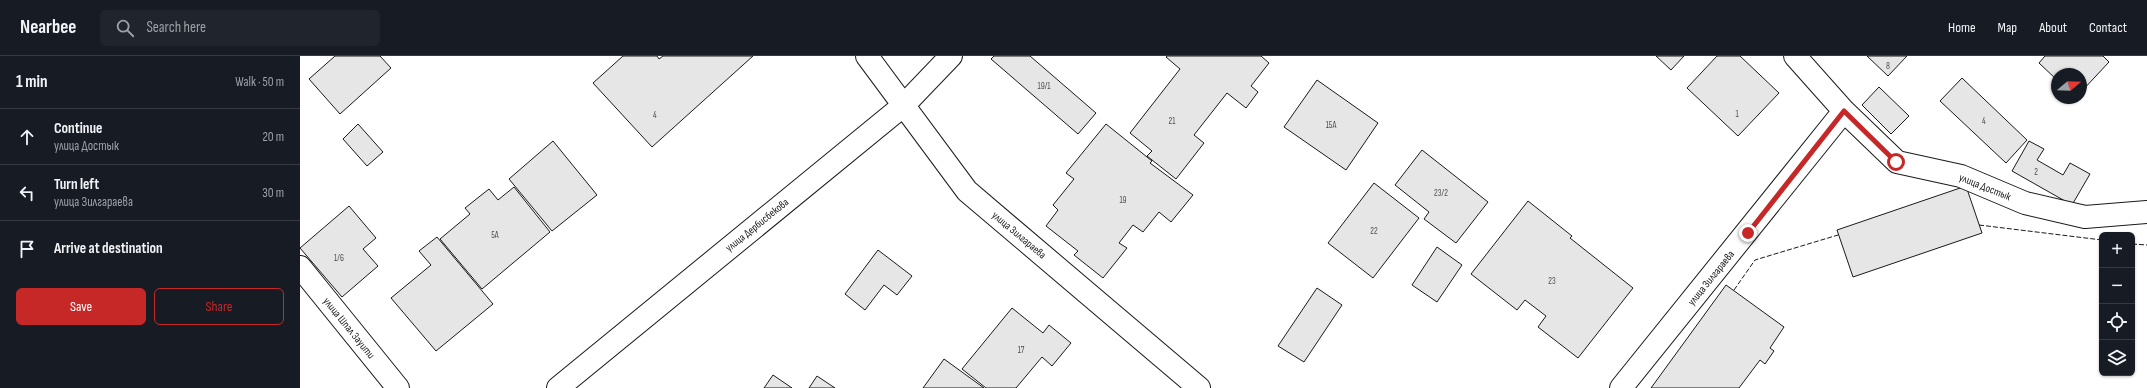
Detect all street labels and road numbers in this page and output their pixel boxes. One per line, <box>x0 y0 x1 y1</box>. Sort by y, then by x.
street label: улица Достык <box>1957 171 2014 204</box>
street label: улица Дербисбекова <box>723 196 791 254</box>
street label: улица Зилгараева <box>989 209 1049 261</box>
street label: улица Зилгараева <box>1685 248 1737 308</box>
street label: улица Шпал Зауити <box>320 295 378 361</box>

